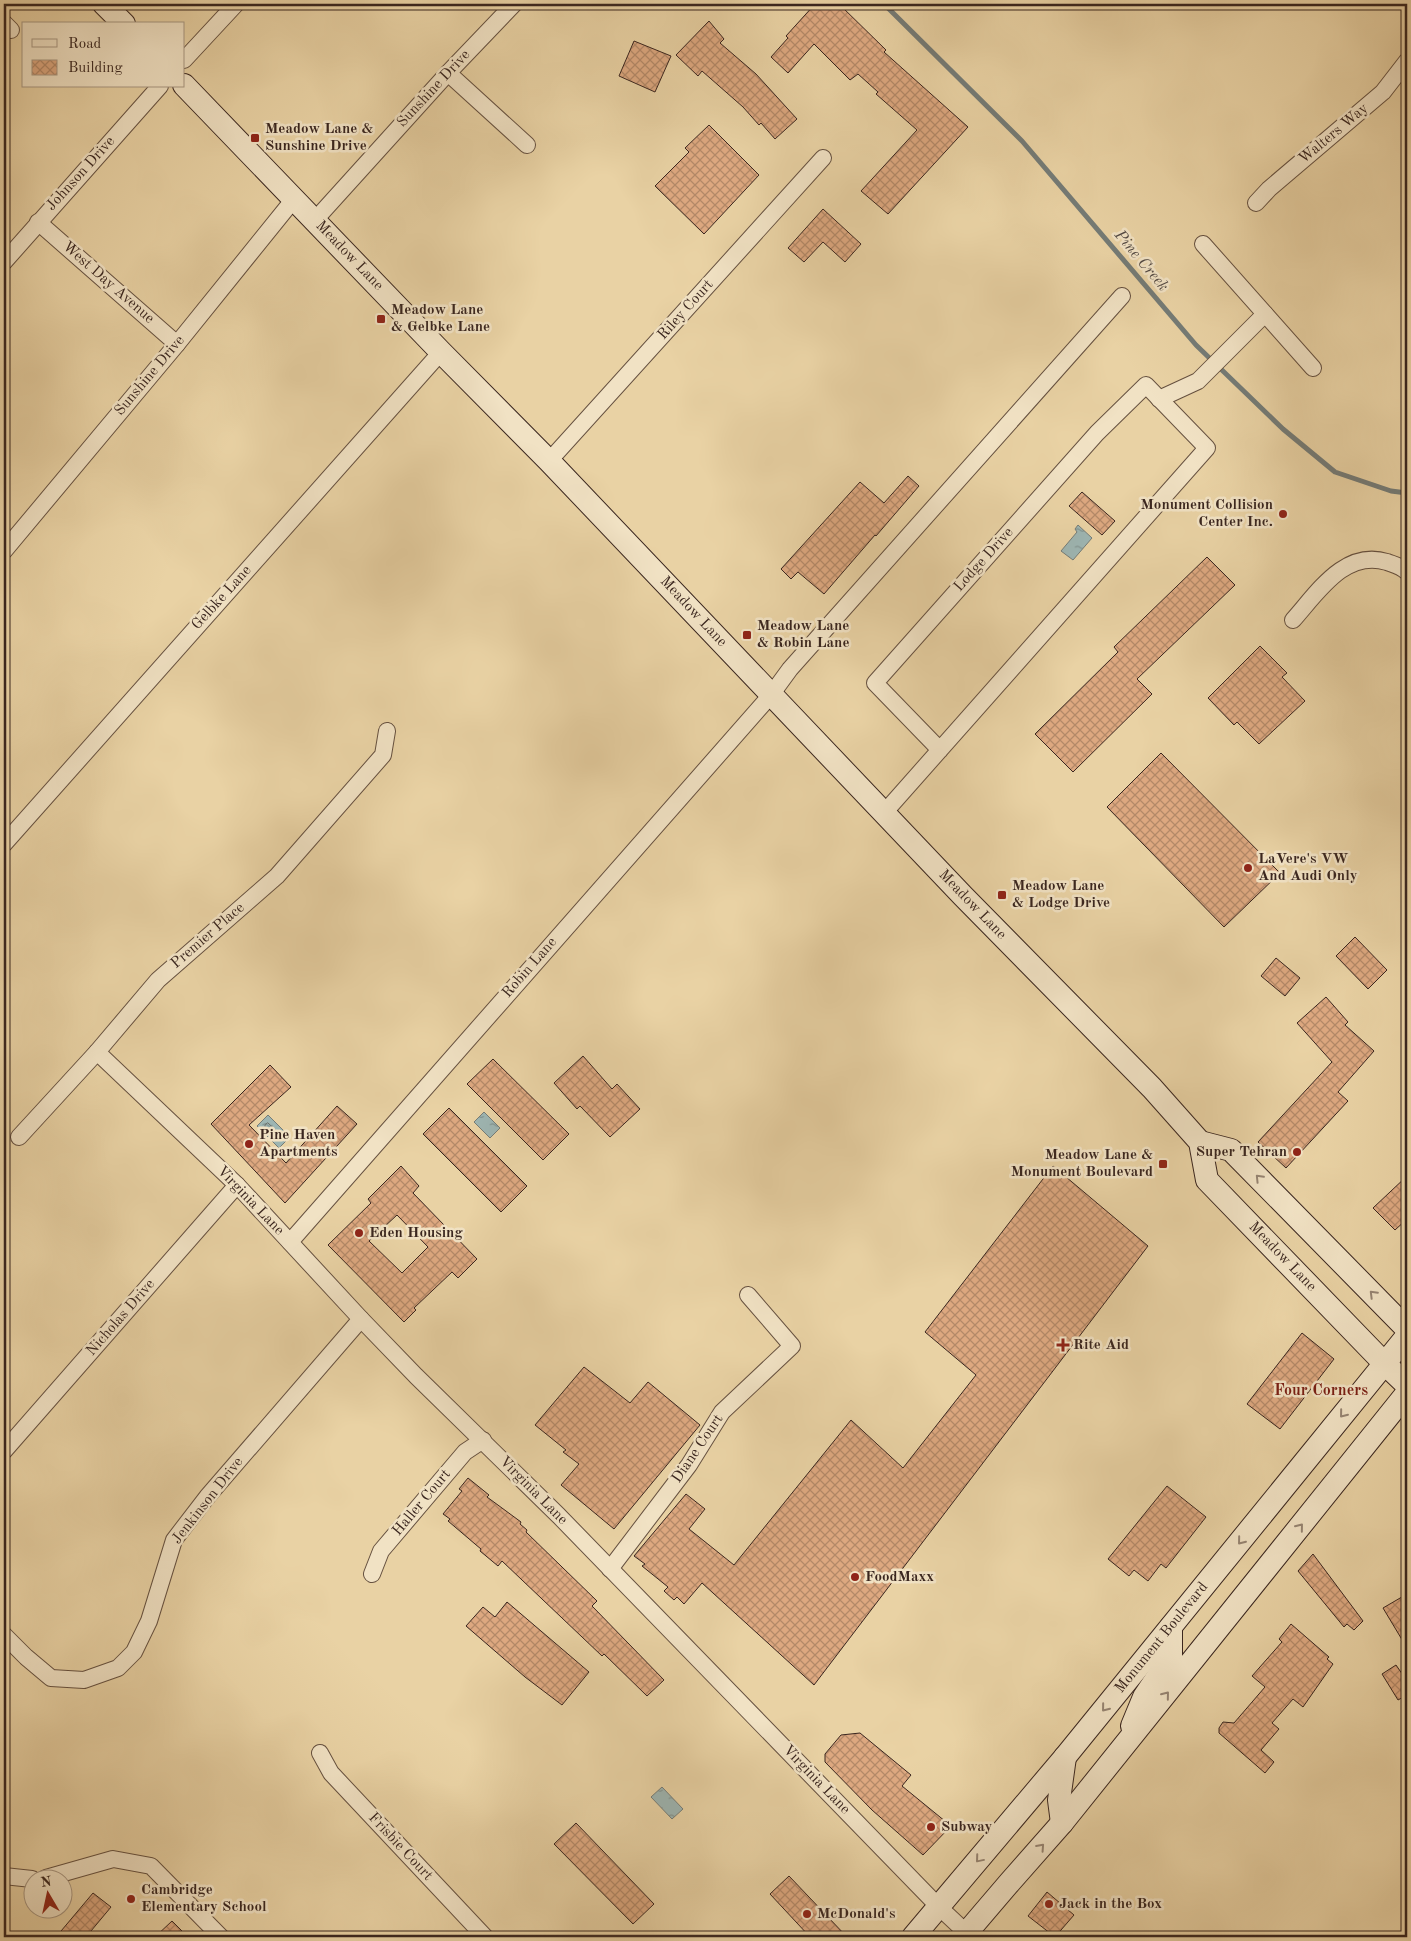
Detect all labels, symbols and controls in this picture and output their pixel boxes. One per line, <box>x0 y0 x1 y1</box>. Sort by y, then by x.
legend <box>22 22 185 88</box>
text: Road <box>68 37 102 52</box>
street label: Sunshine Drive <box>395 47 473 130</box>
text: Building <box>68 61 123 76</box>
street label: Walters Way <box>1297 101 1372 167</box>
place label: Meadow Lane & Sunshine Drive <box>265 122 374 154</box>
marker: Meadow Lane & Sunshine Drive <box>249 132 261 144</box>
street label: Johnson Drive <box>44 134 118 214</box>
street label: Meadow Lane <box>312 218 386 294</box>
water label: Pine Creek <box>1110 227 1171 295</box>
street label: West Day Avenue <box>59 239 157 327</box>
street label: Riley Court <box>655 277 717 343</box>
place label: Meadow Lane & Gelbke Lane <box>391 303 490 335</box>
marker: Meadow Lane & Gelbke Lane <box>375 313 387 325</box>
street label: Sunshine Drive <box>112 333 188 419</box>
place label: Monument Collision Center Inc. <box>1140 498 1273 530</box>
marker: Monument Collision Center Inc. <box>1277 508 1289 520</box>
street label: Lodge Drive <box>951 525 1017 595</box>
street label: Gelbke Lane <box>189 563 255 633</box>
street label: Meadow Lane <box>657 574 729 650</box>
place label: Meadow Lane & Robin Lane <box>757 619 850 651</box>
marker: Meadow Lane & Robin Lane <box>741 629 753 641</box>
place label: LaVere's VW And Audi Only <box>1258 852 1358 884</box>
marker: LaVere's VW And Audi Only <box>1242 862 1254 874</box>
street label: Meadow Lane <box>935 867 1009 943</box>
place label: Meadow Lane & Lodge Drive <box>1012 879 1110 911</box>
marker: Meadow Lane & Lodge Drive <box>996 889 1008 901</box>
street label: Premier Place <box>169 900 248 972</box>
street label: Robin Lane <box>500 935 560 1001</box>
place label: Pine Haven Apartments <box>259 1128 337 1160</box>
marker: Pine Haven Apartments <box>243 1138 255 1150</box>
place label: Super Tehran <box>1196 1145 1287 1160</box>
marker: Super Tehran <box>1291 1146 1303 1158</box>
place label: Meadow Lane & Monument Boulevard <box>1011 1148 1153 1180</box>
marker: Meadow Lane & Monument Boulevard <box>1157 1158 1169 1170</box>
street label: Virginia Lane <box>214 1164 287 1238</box>
one-way arrow <box>1256 1175 1265 1184</box>
street label: Meadow Lane <box>1245 1219 1319 1295</box>
place label: Eden Housing <box>369 1226 463 1241</box>
marker: Eden Housing <box>353 1227 365 1239</box>
street label: Nicholas Drive <box>84 1277 158 1359</box>
one-way arrow <box>1370 1291 1379 1300</box>
place label: Rite Aid <box>1073 1338 1129 1353</box>
marker: Rite Aid <box>1057 1339 1069 1351</box>
district label: Four Corners <box>1274 1383 1368 1399</box>
one-way arrow <box>1340 1408 1348 1417</box>
street label: Diane Court <box>670 1412 726 1486</box>
street label: Virginia Lane <box>496 1454 570 1528</box>
street label: Jenkinson Drive <box>170 1455 246 1547</box>
street label: Haller Court <box>390 1467 454 1539</box>
one-way arrow <box>1294 1523 1303 1533</box>
one-way arrow <box>1237 1535 1246 1544</box>
place label: FoodMaxx <box>865 1570 934 1585</box>
marker: FoodMaxx <box>849 1571 861 1583</box>
street label: Monument Boulevard <box>1113 1579 1211 1696</box>
one-way arrow <box>1160 1692 1168 1701</box>
one-way arrow <box>1102 1702 1111 1711</box>
street label: Virginia Lane <box>780 1743 853 1817</box>
street label: Frisbie Court <box>365 1810 435 1884</box>
place label: Subway <box>941 1820 992 1835</box>
marker: Subway <box>925 1821 937 1833</box>
one-way arrow <box>1035 1844 1044 1853</box>
one-way arrow <box>976 1854 985 1863</box>
north arrow <box>22 1868 72 1918</box>
text: N <box>40 1874 53 1890</box>
place label: Cambridge Elementary School <box>141 1883 267 1915</box>
marker: Cambridge Elementary School <box>125 1893 137 1905</box>
place label: Jack in the Box <box>1059 1897 1162 1912</box>
marker: Jack in the Box <box>1043 1898 1055 1910</box>
place label: McDonald's <box>817 1907 895 1922</box>
marker: McDonald's <box>801 1908 813 1920</box>

